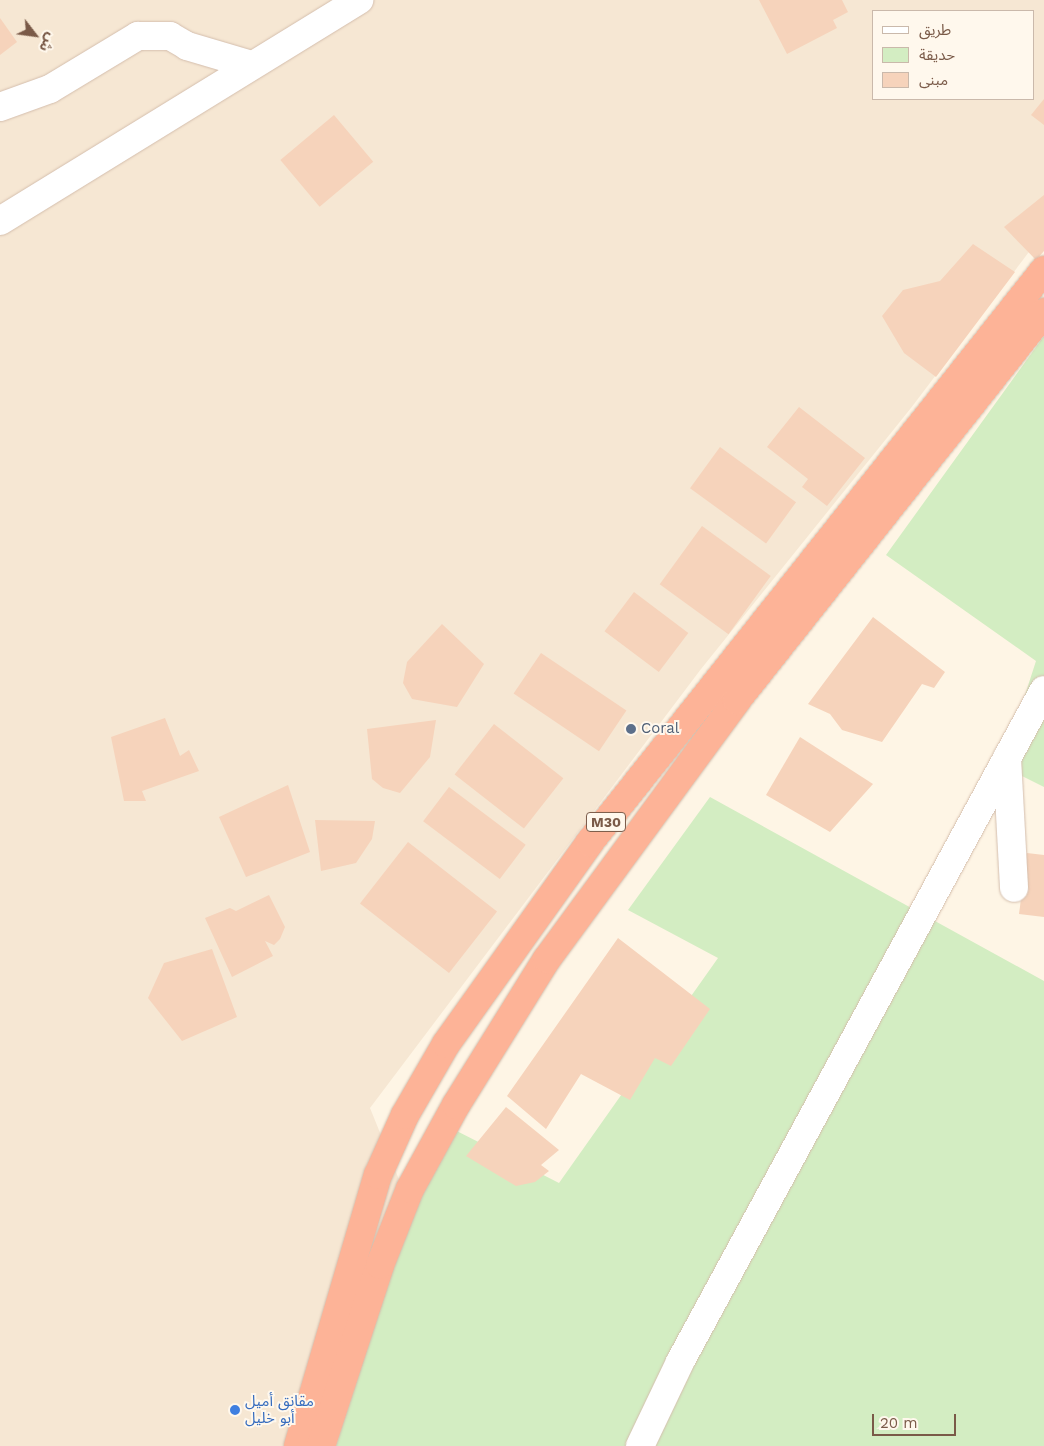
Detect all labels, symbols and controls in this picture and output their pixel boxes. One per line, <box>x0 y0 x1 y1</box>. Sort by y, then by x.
north arrow <box>10 10 60 60</box>
legend <box>872 10 1034 100</box>
text: طريق <box>919 21 951 39</box>
text: ش <box>36 30 60 55</box>
text: حديقة <box>919 46 955 64</box>
text: مبنى <box>919 71 948 89</box>
place label: Coral <box>641 720 679 738</box>
marker: Coral <box>625 723 637 735</box>
road number: M30 <box>585 810 627 834</box>
place label: مقانق أميل أبو خليل <box>245 1392 314 1427</box>
marker: مقانق أميل أبو خليل <box>229 1404 241 1416</box>
scale bar <box>874 1404 958 1436</box>
text: 20 m <box>880 1414 918 1432</box>

